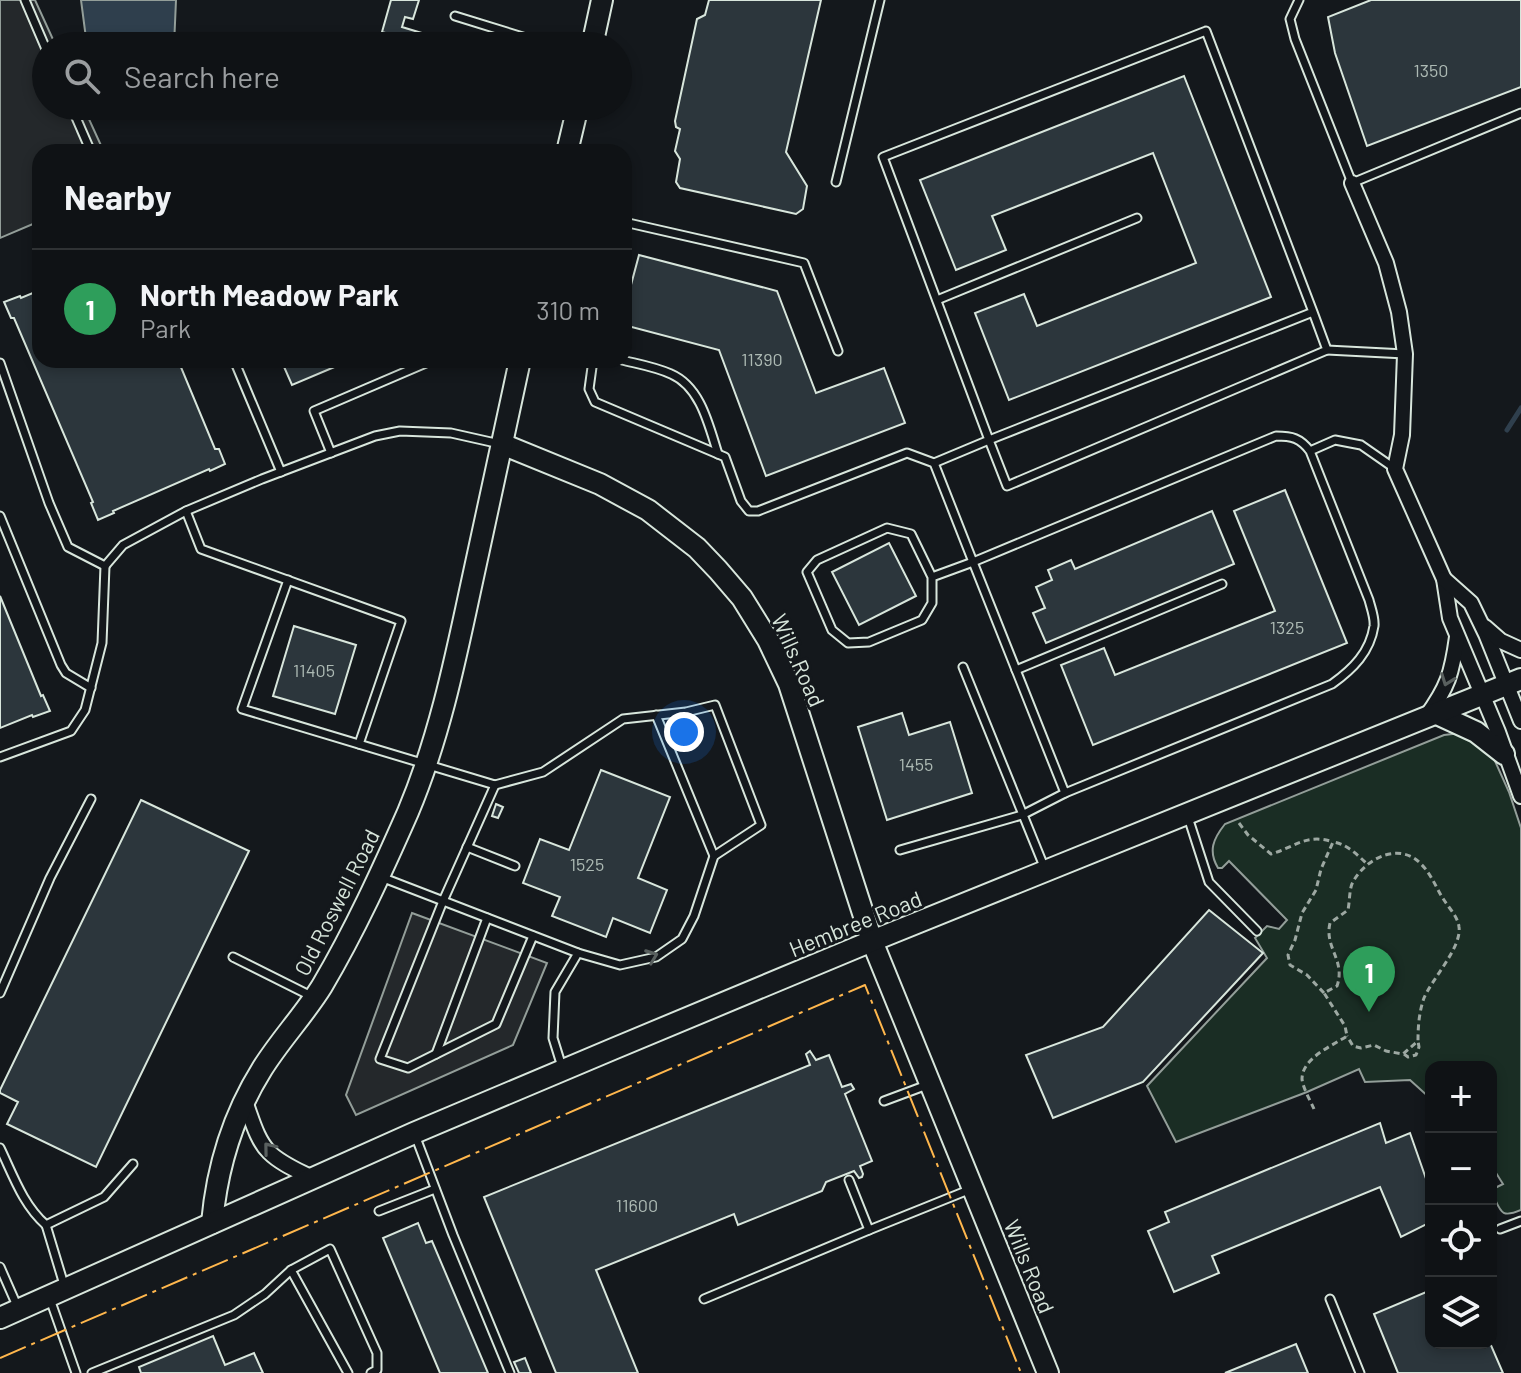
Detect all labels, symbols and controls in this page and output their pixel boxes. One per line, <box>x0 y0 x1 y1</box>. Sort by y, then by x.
search box <box>32 32 632 120</box>
icon: search <box>60 54 104 98</box>
text: Search here <box>124 58 280 94</box>
house number: 1350 <box>1414 59 1449 81</box>
text: Nearby <box>64 176 172 217</box>
text: North Meadow Park <box>140 276 399 312</box>
text: 1 <box>85 294 95 325</box>
text: 310 m <box>536 294 600 325</box>
text: Park <box>140 312 191 343</box>
house number: 11390 <box>741 348 783 370</box>
street label: Wills Road <box>767 610 831 710</box>
house number: 1325 <box>1270 616 1304 638</box>
house number: 11405 <box>293 659 335 681</box>
one-way arrow <box>1441 672 1457 686</box>
your location <box>664 712 704 752</box>
house number: 1455 <box>899 753 933 775</box>
street label: Old Roswell Road <box>288 824 384 980</box>
house number: 1525 <box>570 853 604 875</box>
street label: Hembree Road <box>785 885 925 961</box>
pin: 1 <box>1343 946 1395 1012</box>
one-way arrow <box>645 949 659 966</box>
map controls <box>1425 1061 1497 1349</box>
button: + <box>1425 1061 1497 1133</box>
button: − <box>1425 1133 1497 1205</box>
one-way arrow <box>264 1142 278 1157</box>
house number: 11600 <box>616 1194 658 1216</box>
button: locate <box>1425 1205 1497 1277</box>
street label: Wills Road <box>999 1215 1061 1317</box>
button: layers <box>1425 1277 1497 1349</box>

